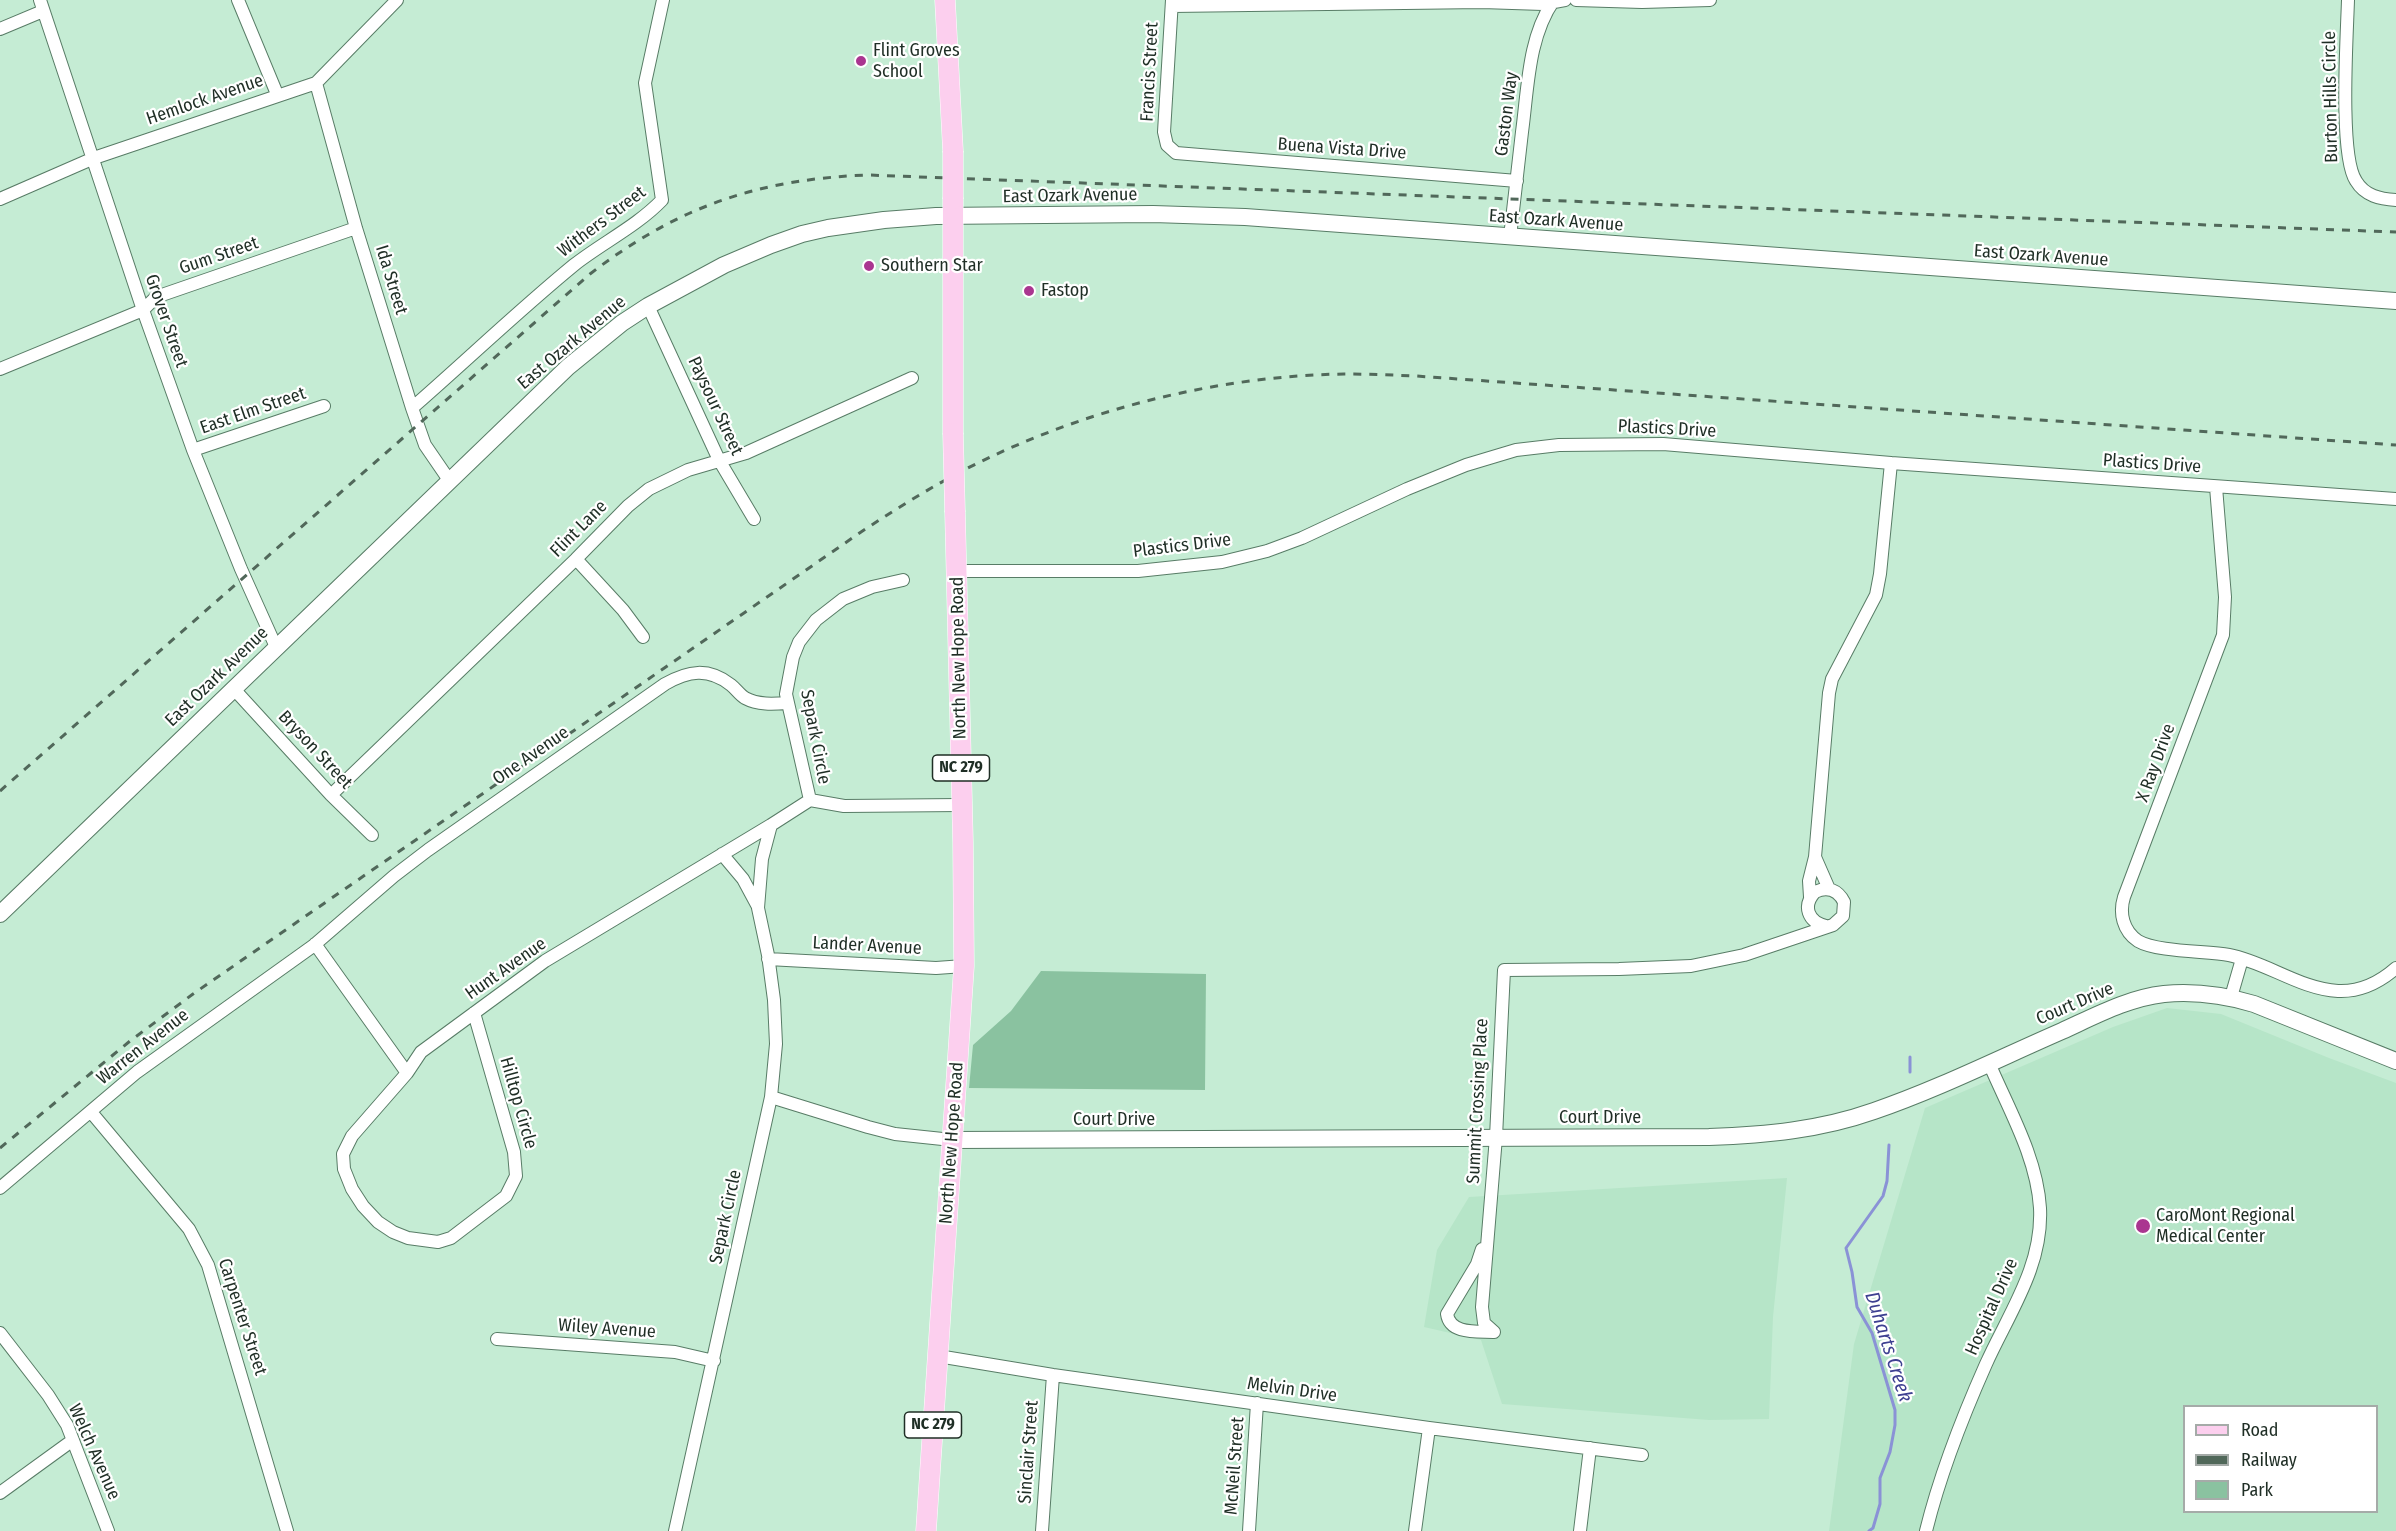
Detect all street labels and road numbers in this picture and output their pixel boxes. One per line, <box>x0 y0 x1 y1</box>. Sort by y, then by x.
street label: Francis Street <box>1137 22 1163 122</box>
street label: Burton Hills Circle <box>2319 31 2343 163</box>
street label: Hemlock Avenue <box>144 70 266 130</box>
street label: Gaston Way <box>1491 70 1523 158</box>
street label: Buena Vista Drive <box>1277 134 1407 164</box>
street label: Withers Street <box>554 182 650 262</box>
street label: East Ozark Avenue <box>1003 184 1137 208</box>
street label: East Ozark Avenue <box>1488 206 1624 236</box>
street label: Gum Street <box>177 232 261 280</box>
street label: East Ozark Avenue <box>1973 241 2109 271</box>
street label: Ida Street <box>370 243 412 317</box>
street label: Grover Street <box>140 272 192 370</box>
street label: East Ozark Avenue <box>514 291 630 395</box>
street label: Paysour Street <box>683 353 747 459</box>
street label: East Elm Street <box>197 383 309 439</box>
street label: Plastics Drive <box>1617 416 1717 442</box>
street label: Plastics Drive <box>2102 450 2202 478</box>
street label: Flint Lane <box>546 496 612 562</box>
street label: Plastics Drive <box>1132 529 1232 563</box>
street label: North New Hope Road <box>947 577 971 739</box>
street label: East Ozark Avenue <box>161 622 273 732</box>
street label: Separk Circle <box>795 688 835 786</box>
street label: Bryson Street <box>273 706 357 794</box>
street label: X Ray Drive <box>2132 721 2180 805</box>
street label: One Avenue <box>489 722 573 790</box>
road number: NC 279 <box>932 755 990 781</box>
street label: Lander Avenue <box>812 932 922 960</box>
street label: Hunt Avenue <box>461 933 551 1005</box>
street label: Court Drive <box>2033 978 2117 1030</box>
street label: Warren Avenue <box>93 1004 193 1090</box>
street label: Summit Crossing Place <box>1463 1018 1493 1184</box>
street label: Hilltop Circle <box>495 1055 541 1151</box>
street label: North New Hope Road <box>936 1061 968 1225</box>
street label: Court Drive <box>1559 1107 1641 1129</box>
street label: Court Drive <box>1073 1109 1155 1131</box>
street label: Separk Circle <box>705 1168 747 1266</box>
street label: Hospital Drive <box>1961 1255 2023 1359</box>
street label: Carpenter Street <box>213 1256 271 1378</box>
street label: Wiley Avenue <box>557 1315 657 1343</box>
street label: Melvin Drive <box>1246 1373 1338 1407</box>
street label: Sinclair Street <box>1015 1400 1043 1504</box>
street label: Welch Avenue <box>63 1401 125 1503</box>
road number: NC 279 <box>904 1412 962 1438</box>
street label: McNeil Street <box>1221 1416 1249 1516</box>

